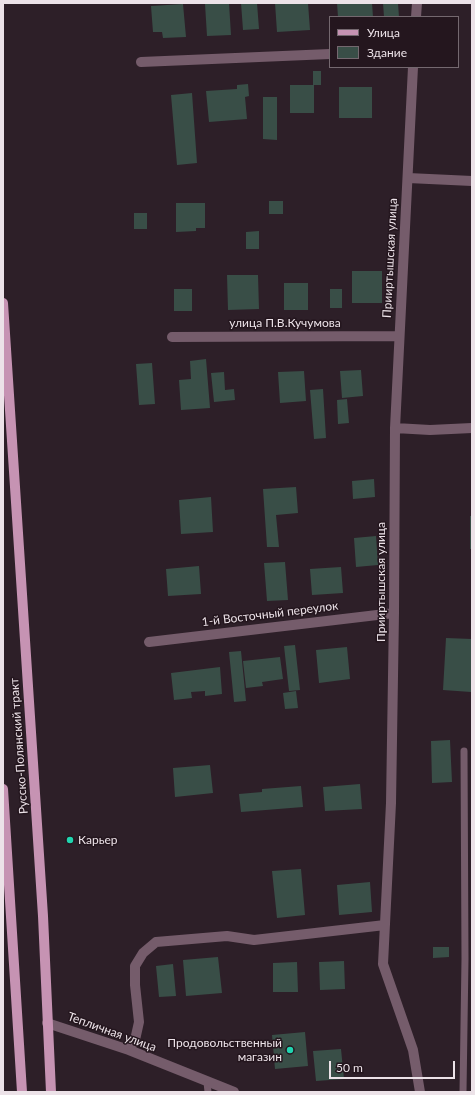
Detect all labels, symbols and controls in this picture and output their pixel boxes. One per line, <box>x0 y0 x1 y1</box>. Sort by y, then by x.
legend <box>329 16 459 68</box>
text: Улица <box>367 25 400 40</box>
text: Здание <box>367 45 407 60</box>
street label: Прииртышская улица <box>380 198 400 318</box>
street label: улица П.В.Кучумова <box>229 316 341 330</box>
street label: Прииртышская улица <box>374 522 388 642</box>
street label: 1-й Восточный переулок <box>201 598 339 630</box>
street label: Русско-Полянский тракт <box>7 677 31 815</box>
place label: Карьер <box>78 833 117 847</box>
marker: Карьер <box>65 835 75 845</box>
street label: Тепличная улица <box>66 1009 158 1055</box>
place label: Продовольственный магазин <box>167 1036 282 1064</box>
marker: Продовольственный магазин <box>285 1045 295 1055</box>
scale bar <box>331 1053 457 1079</box>
text: 50 m <box>336 1060 363 1075</box>

